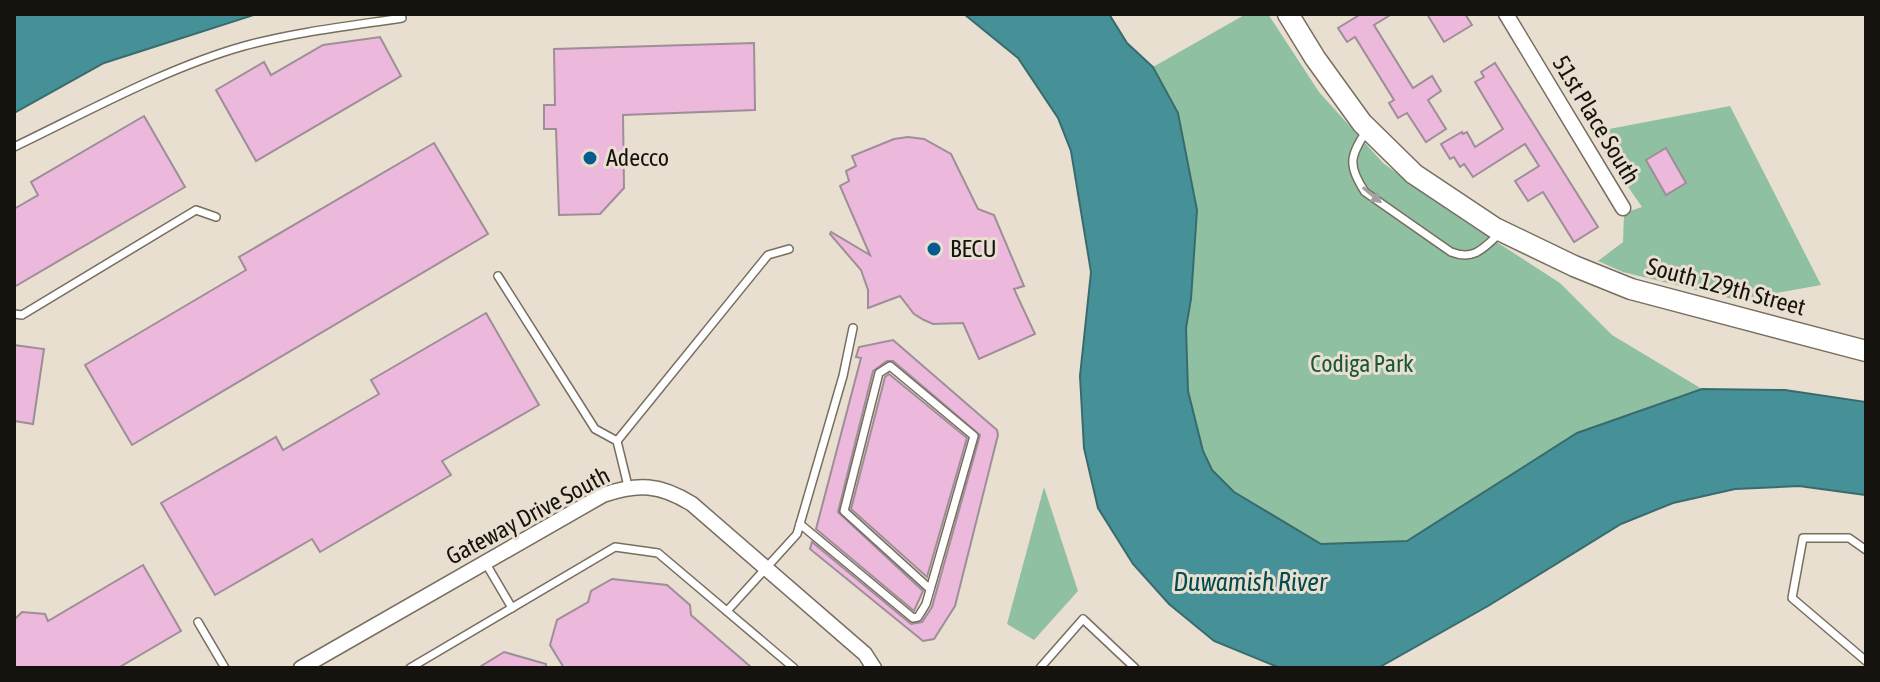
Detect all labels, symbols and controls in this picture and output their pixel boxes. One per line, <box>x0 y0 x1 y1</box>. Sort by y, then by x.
street label: 51st Place South <box>1547 51 1645 189</box>
place label: Adecco <box>606 144 669 171</box>
marker: Adecco <box>581 149 599 167</box>
one-way arrow <box>1362 186 1382 203</box>
place label: BECU <box>950 235 997 262</box>
marker: BECU <box>925 240 943 258</box>
street label: South 129th Street <box>1644 252 1808 321</box>
park label: Codiga Park <box>1310 350 1414 377</box>
street label: Gateway Drive South <box>442 461 614 570</box>
water label: Duwamish River <box>1173 567 1328 597</box>

